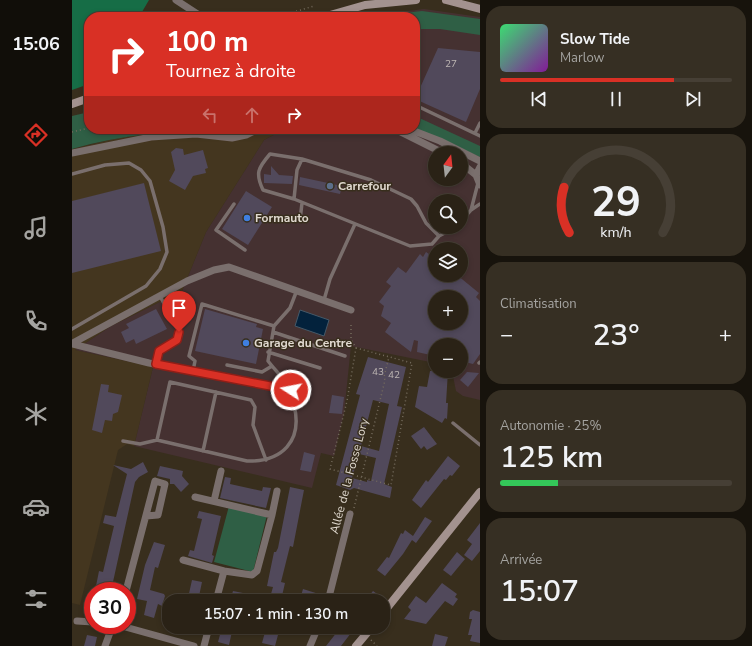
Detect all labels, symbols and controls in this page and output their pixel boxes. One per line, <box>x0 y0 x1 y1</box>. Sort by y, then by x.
text: 100 m <box>166 23 249 61</box>
icon: right <box>100 28 152 80</box>
text: Slow Tide <box>560 29 630 49</box>
text: 15:06 <box>12 32 60 56</box>
text: Marlow <box>560 49 605 67</box>
house number: 27 <box>445 57 457 71</box>
text: Tournez à droite <box>166 59 296 83</box>
icon: previous <box>528 88 550 110</box>
icon: pause <box>605 88 627 110</box>
icon: next <box>682 88 704 110</box>
icon: left <box>199 104 221 126</box>
icon: ahead <box>241 104 263 126</box>
icon: right <box>283 104 305 126</box>
icon: directions <box>22 121 50 149</box>
north arrow <box>428 146 468 186</box>
map controls <box>428 146 468 378</box>
text: 29 <box>591 174 641 231</box>
place label: Carrefour <box>338 178 391 194</box>
marker: Carrefour <box>325 181 335 191</box>
button: search <box>428 194 468 234</box>
place label: Formauto <box>255 210 309 226</box>
marker: Formauto <box>242 213 252 223</box>
icon: music <box>22 214 50 242</box>
text: km/h <box>600 223 632 242</box>
button: layers <box>428 242 468 282</box>
button: + <box>428 290 468 330</box>
pin <box>162 291 196 332</box>
text: Climatisation <box>500 295 577 313</box>
icon: arrive <box>168 297 190 319</box>
icon: phone <box>22 307 50 335</box>
text: 23° <box>592 315 640 356</box>
text: − <box>500 320 513 350</box>
text: + <box>719 320 732 350</box>
place label: Garage du Centre <box>254 335 352 351</box>
marker: Garage du Centre <box>241 338 251 348</box>
button: − <box>428 338 468 378</box>
house number: 43 <box>372 365 384 379</box>
house number: 42 <box>388 368 400 382</box>
position arrow <box>270 369 312 411</box>
icon: climate <box>22 400 50 428</box>
street label: Allée de la Fosse Lory <box>326 416 372 536</box>
text: Autonomie · 25% <box>500 417 602 435</box>
text: 125 km <box>500 437 603 478</box>
icon: car <box>22 493 50 521</box>
text: Arrivée <box>500 551 542 569</box>
text: 15:07 <box>500 571 579 612</box>
speed limit sign: 30 <box>84 582 136 634</box>
icon: filters <box>22 585 50 613</box>
text: 15:07 · 1 min · 130 m <box>204 604 348 624</box>

